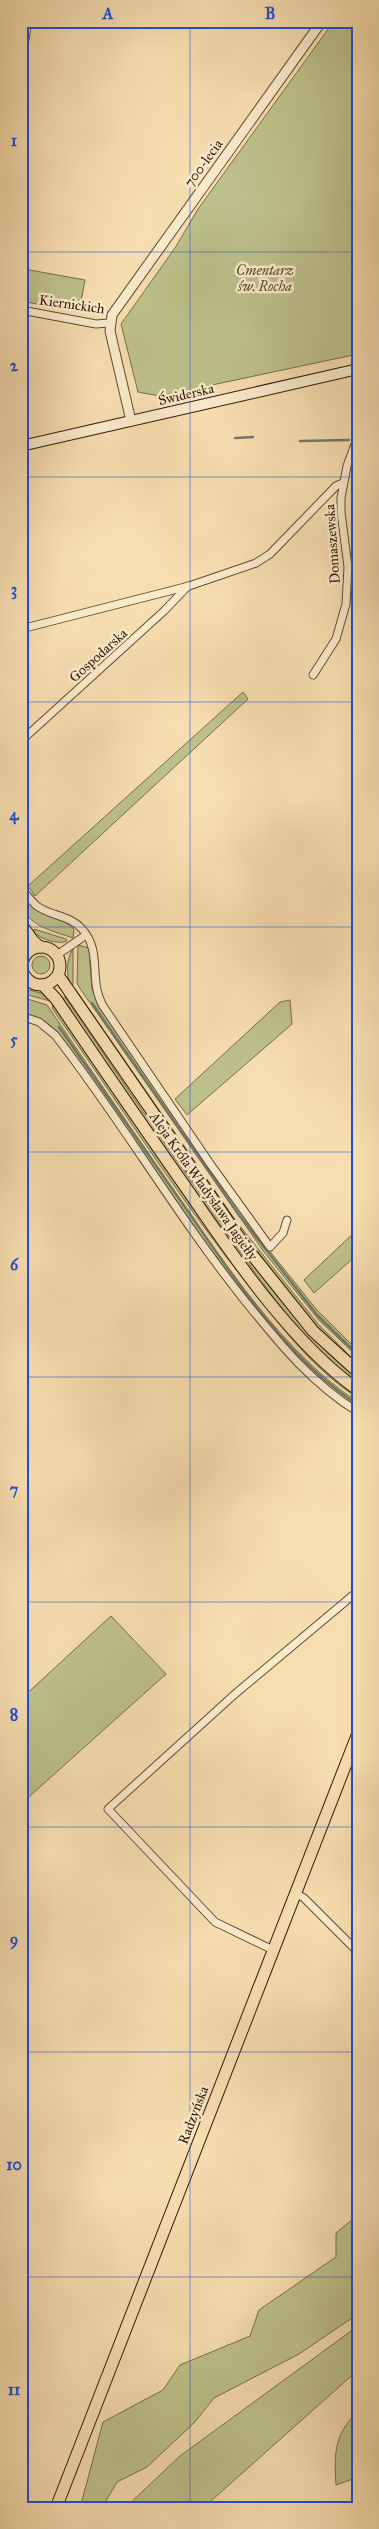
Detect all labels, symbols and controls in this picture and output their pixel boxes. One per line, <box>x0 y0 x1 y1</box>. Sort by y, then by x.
text: A <box>102 4 114 23</box>
text: B <box>265 4 275 23</box>
text: 1 <box>11 131 18 150</box>
street label: 700-lecia <box>180 136 226 190</box>
park label: Cmentarz św. Rocha <box>236 262 294 295</box>
street label: Kiernickich <box>38 291 106 318</box>
text: 2 <box>10 356 19 375</box>
street label: Świderska <box>156 378 216 409</box>
street label: Domaszewska <box>321 503 344 584</box>
text: 3 <box>11 580 17 600</box>
street label: Gospodarska <box>66 625 131 686</box>
text: 4 <box>10 805 20 825</box>
text: 5 <box>10 1030 18 1049</box>
street label: Aleja Króla Władysława Jagiełły <box>144 1108 262 1265</box>
text: 6 <box>10 1255 19 1274</box>
text: 7 <box>10 1480 19 1499</box>
text: 8 <box>10 1705 18 1724</box>
text: 9 <box>10 1930 18 1950</box>
street label: Radzyńska <box>175 2084 212 2147</box>
text: 10 <box>6 2155 22 2174</box>
text: 11 <box>8 2380 21 2399</box>

